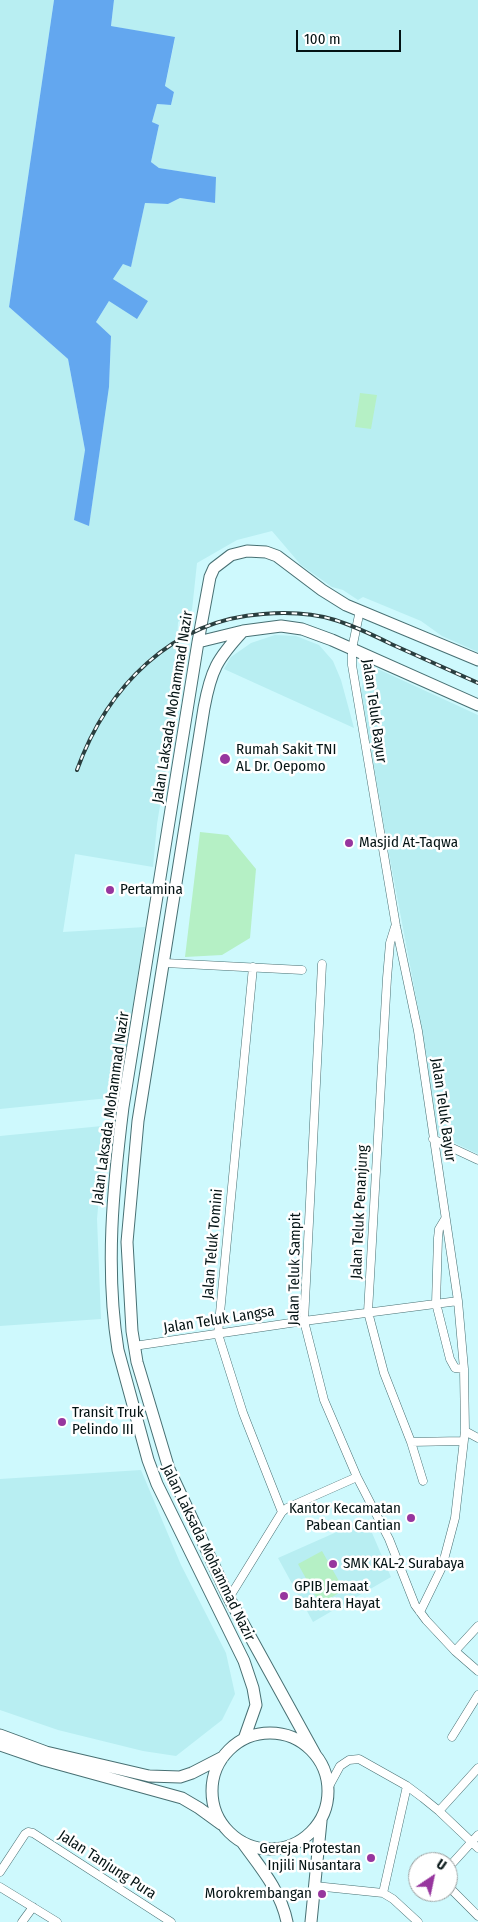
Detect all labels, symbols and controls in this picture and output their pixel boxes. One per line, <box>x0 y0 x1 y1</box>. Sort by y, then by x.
scale bar <box>298 20 403 52</box>
text: 100 m <box>304 30 341 48</box>
street label: Jalan Laksada Mohammad Nazir <box>149 610 197 804</box>
street label: Jalan Teluk Bayur <box>358 658 390 764</box>
place label: Rumah Sakit TNI AL Dr. Oepomo <box>236 741 336 776</box>
marker: Rumah Sakit TNI AL Dr. Oepomo <box>218 752 232 766</box>
place label: Masjid At-Taqwa <box>359 834 458 852</box>
marker: Masjid At-Taqwa <box>343 837 355 849</box>
place label: Pertamina <box>120 881 183 899</box>
marker: Pertamina <box>104 884 116 896</box>
street label: Jalan Laksada Mohammad Nazir <box>89 1010 133 1206</box>
street label: Jalan Teluk Bayur <box>427 1057 459 1163</box>
street label: Jalan Teluk Penanjung <box>347 1144 373 1280</box>
street label: Jalan Teluk Tomini <box>199 1188 227 1300</box>
street label: Jalan Teluk Sampit <box>285 1212 305 1326</box>
street label: Jalan Teluk Langsa <box>162 1302 276 1338</box>
place label: Transit Truk Pelindo III <box>72 1404 144 1439</box>
marker: Transit Truk Pelindo III <box>56 1416 68 1428</box>
street label: Jalan Laksada Mohammad Nazir <box>157 1462 259 1644</box>
place label: Kantor Kecamatan Pabean Cantian <box>289 1500 401 1535</box>
marker: Kantor Kecamatan Pabean Cantian <box>405 1512 417 1524</box>
place label: SMK KAL-2 Surabaya <box>343 1555 464 1573</box>
marker: SMK KAL-2 Surabaya <box>327 1558 339 1570</box>
place label: GPIB Jemaat Bahtera Hayat <box>294 1578 380 1613</box>
marker: GPIB Jemaat Bahtera Hayat <box>278 1590 290 1602</box>
street label: Jalan Tanjung Pura <box>55 1827 159 1903</box>
place label: Gereja Protestan Injili Nusantara <box>259 1840 361 1875</box>
marker: Gereja Protestan Injili Nusantara <box>365 1852 377 1864</box>
north arrow <box>408 1852 458 1902</box>
text: U <box>433 1856 449 1874</box>
place label: Morokrembangan <box>205 1885 312 1903</box>
marker: Morokrembangan <box>316 1888 328 1900</box>

